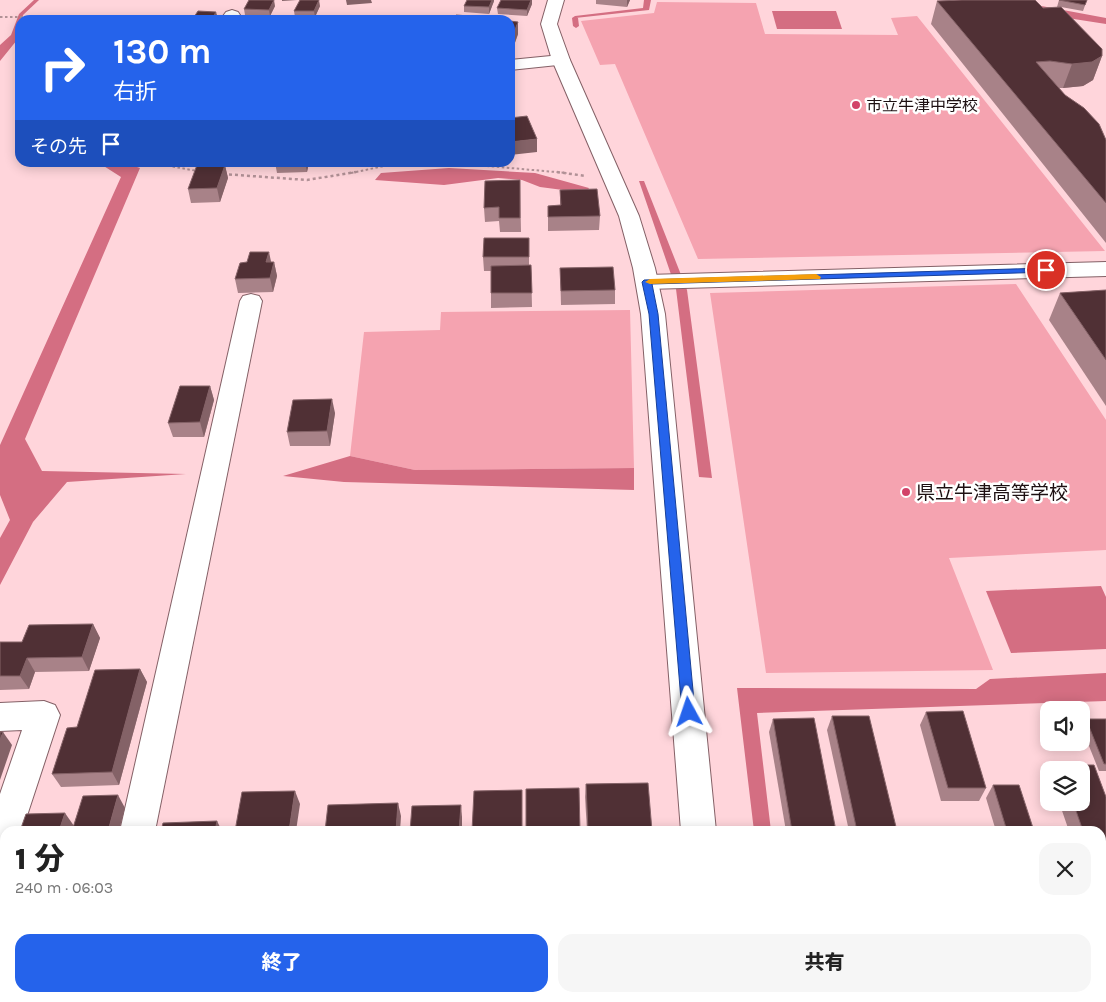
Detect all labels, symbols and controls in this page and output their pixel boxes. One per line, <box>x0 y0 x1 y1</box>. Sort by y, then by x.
text: 130 m <box>113 31 211 72</box>
icon: right <box>30 35 95 100</box>
text: 右折 <box>113 79 157 105</box>
place label: 市立牛津中学校 <box>866 96 978 115</box>
marker: 市立牛津中学校 <box>850 99 862 111</box>
icon: arrive <box>97 130 125 158</box>
text: その先 <box>30 136 87 158</box>
pin <box>1025 249 1067 291</box>
icon: arrive <box>1032 256 1060 284</box>
place label: 県立牛津高等学校 <box>916 482 1068 504</box>
marker: 県立牛津高等学校 <box>900 486 912 498</box>
position arrow <box>662 685 714 737</box>
map controls <box>1040 701 1090 811</box>
button: sound <box>1040 701 1090 751</box>
button: layers <box>1040 761 1090 811</box>
text: 1 分 <box>15 841 65 877</box>
button: close <box>1039 843 1091 895</box>
text: 240 m · 06:03 <box>15 878 113 897</box>
button: 終了 <box>15 934 548 992</box>
button: 共有 <box>558 934 1091 992</box>

